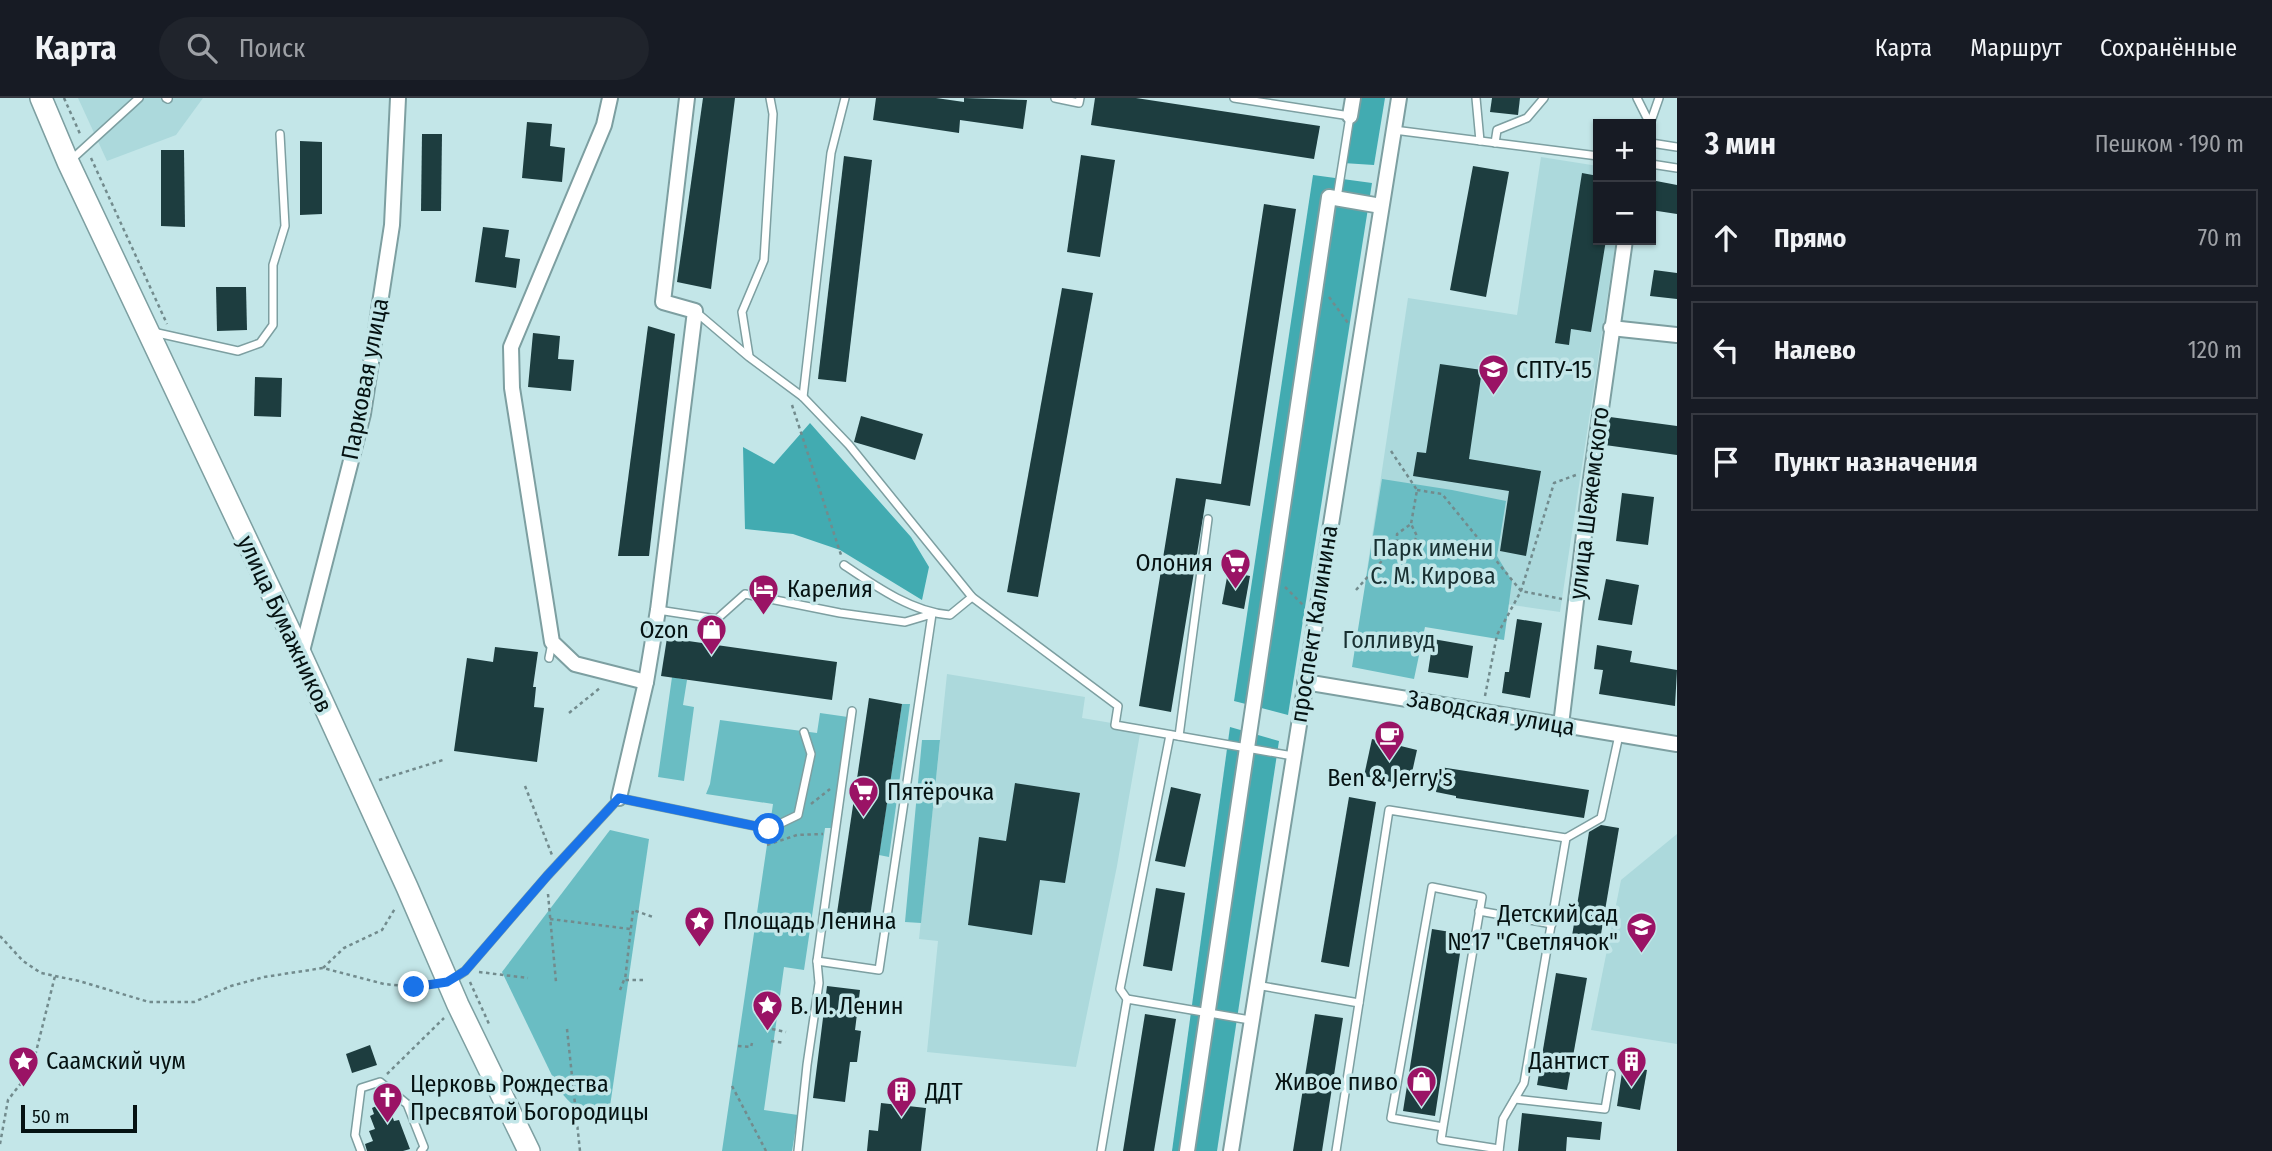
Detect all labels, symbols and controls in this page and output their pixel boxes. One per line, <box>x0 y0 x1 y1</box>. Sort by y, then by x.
search box <box>159 17 649 80</box>
text: Карта <box>35 28 117 68</box>
icon: search <box>183 29 221 67</box>
text: Поиск <box>239 33 305 64</box>
text: Карта <box>1875 34 1932 62</box>
text: Маршрут <box>1970 34 2062 62</box>
text: Сохранённые <box>2100 34 2237 62</box>
map controls <box>1593 119 1656 245</box>
button: + <box>1593 119 1656 182</box>
text: 3 мин <box>1705 126 1776 162</box>
text: Пешком · 190 m <box>2095 130 2244 158</box>
button: − <box>1593 182 1656 245</box>
icon: ahead <box>1707 219 1745 257</box>
text: Прямо <box>1774 223 1846 254</box>
text: 70 m <box>2198 224 2242 252</box>
street label: Парковая улица <box>336 296 394 462</box>
icon: left <box>1707 331 1745 369</box>
text: Налево <box>1774 335 1856 366</box>
text: 120 m <box>2188 336 2242 364</box>
school or university icon: СПТУ-15 <box>1476 353 1510 397</box>
place label: СПТУ-15 <box>1516 356 1592 384</box>
street label: улица Шежемского <box>1563 405 1615 601</box>
icon: arrive <box>1707 443 1745 481</box>
text: Пункт назначения <box>1774 447 1978 478</box>
street label: проспект Калинина <box>1285 523 1343 725</box>
street label: улица Бумажников <box>232 531 338 717</box>
park label: Парк имени С. М. Кирова <box>1370 534 1496 590</box>
supermarket icon: Олония <box>1219 546 1253 590</box>
place label: Олония <box>1136 549 1213 577</box>
hotel icon: Карелия <box>747 572 781 616</box>
place label: Карелия <box>787 575 873 603</box>
shop icon: Ozon <box>695 613 729 657</box>
place label: Ozon <box>640 616 689 644</box>
park label: Голливуд <box>1343 626 1435 654</box>
street label: Заводская улица <box>1405 684 1577 742</box>
cafe icon: Ben & Jerry's <box>1373 719 1407 763</box>
place label: Ben & Jerry's <box>1327 764 1453 792</box>
supermarket icon: Пятёрочка <box>847 775 881 819</box>
place label: Пятёрочка <box>887 778 994 806</box>
route start <box>753 813 784 844</box>
place label: Детский сад №17 "Светлячок" <box>1447 900 1618 956</box>
place icon: Площадь Ленина <box>683 904 717 948</box>
place label: Площадь Ленина <box>723 907 897 935</box>
school or university icon: Детский сад №17 "Светлячок" <box>1624 911 1658 955</box>
route end <box>398 971 429 1002</box>
place icon: В. И. Ленин <box>750 989 784 1033</box>
place label: В. И. Ленин <box>790 992 904 1020</box>
place icon: Саамский чум <box>6 1044 40 1088</box>
building icon: Дантист <box>1615 1044 1649 1088</box>
place label: Саамский чум <box>46 1047 186 1075</box>
place label: Дантист <box>1527 1047 1609 1075</box>
shop icon: Живое пиво <box>1404 1065 1438 1109</box>
place label: Живое пиво <box>1275 1068 1398 1096</box>
place label: Церковь Рождества Пресвятой Богородицы <box>410 1070 649 1126</box>
building icon: ДДТ <box>885 1075 919 1119</box>
place label: ДДТ <box>924 1078 963 1106</box>
church icon: Церковь Рождества Пресвятой Богородицы <box>370 1081 404 1125</box>
scale bar <box>21 1102 136 1134</box>
text: 50 m <box>32 1105 70 1128</box>

